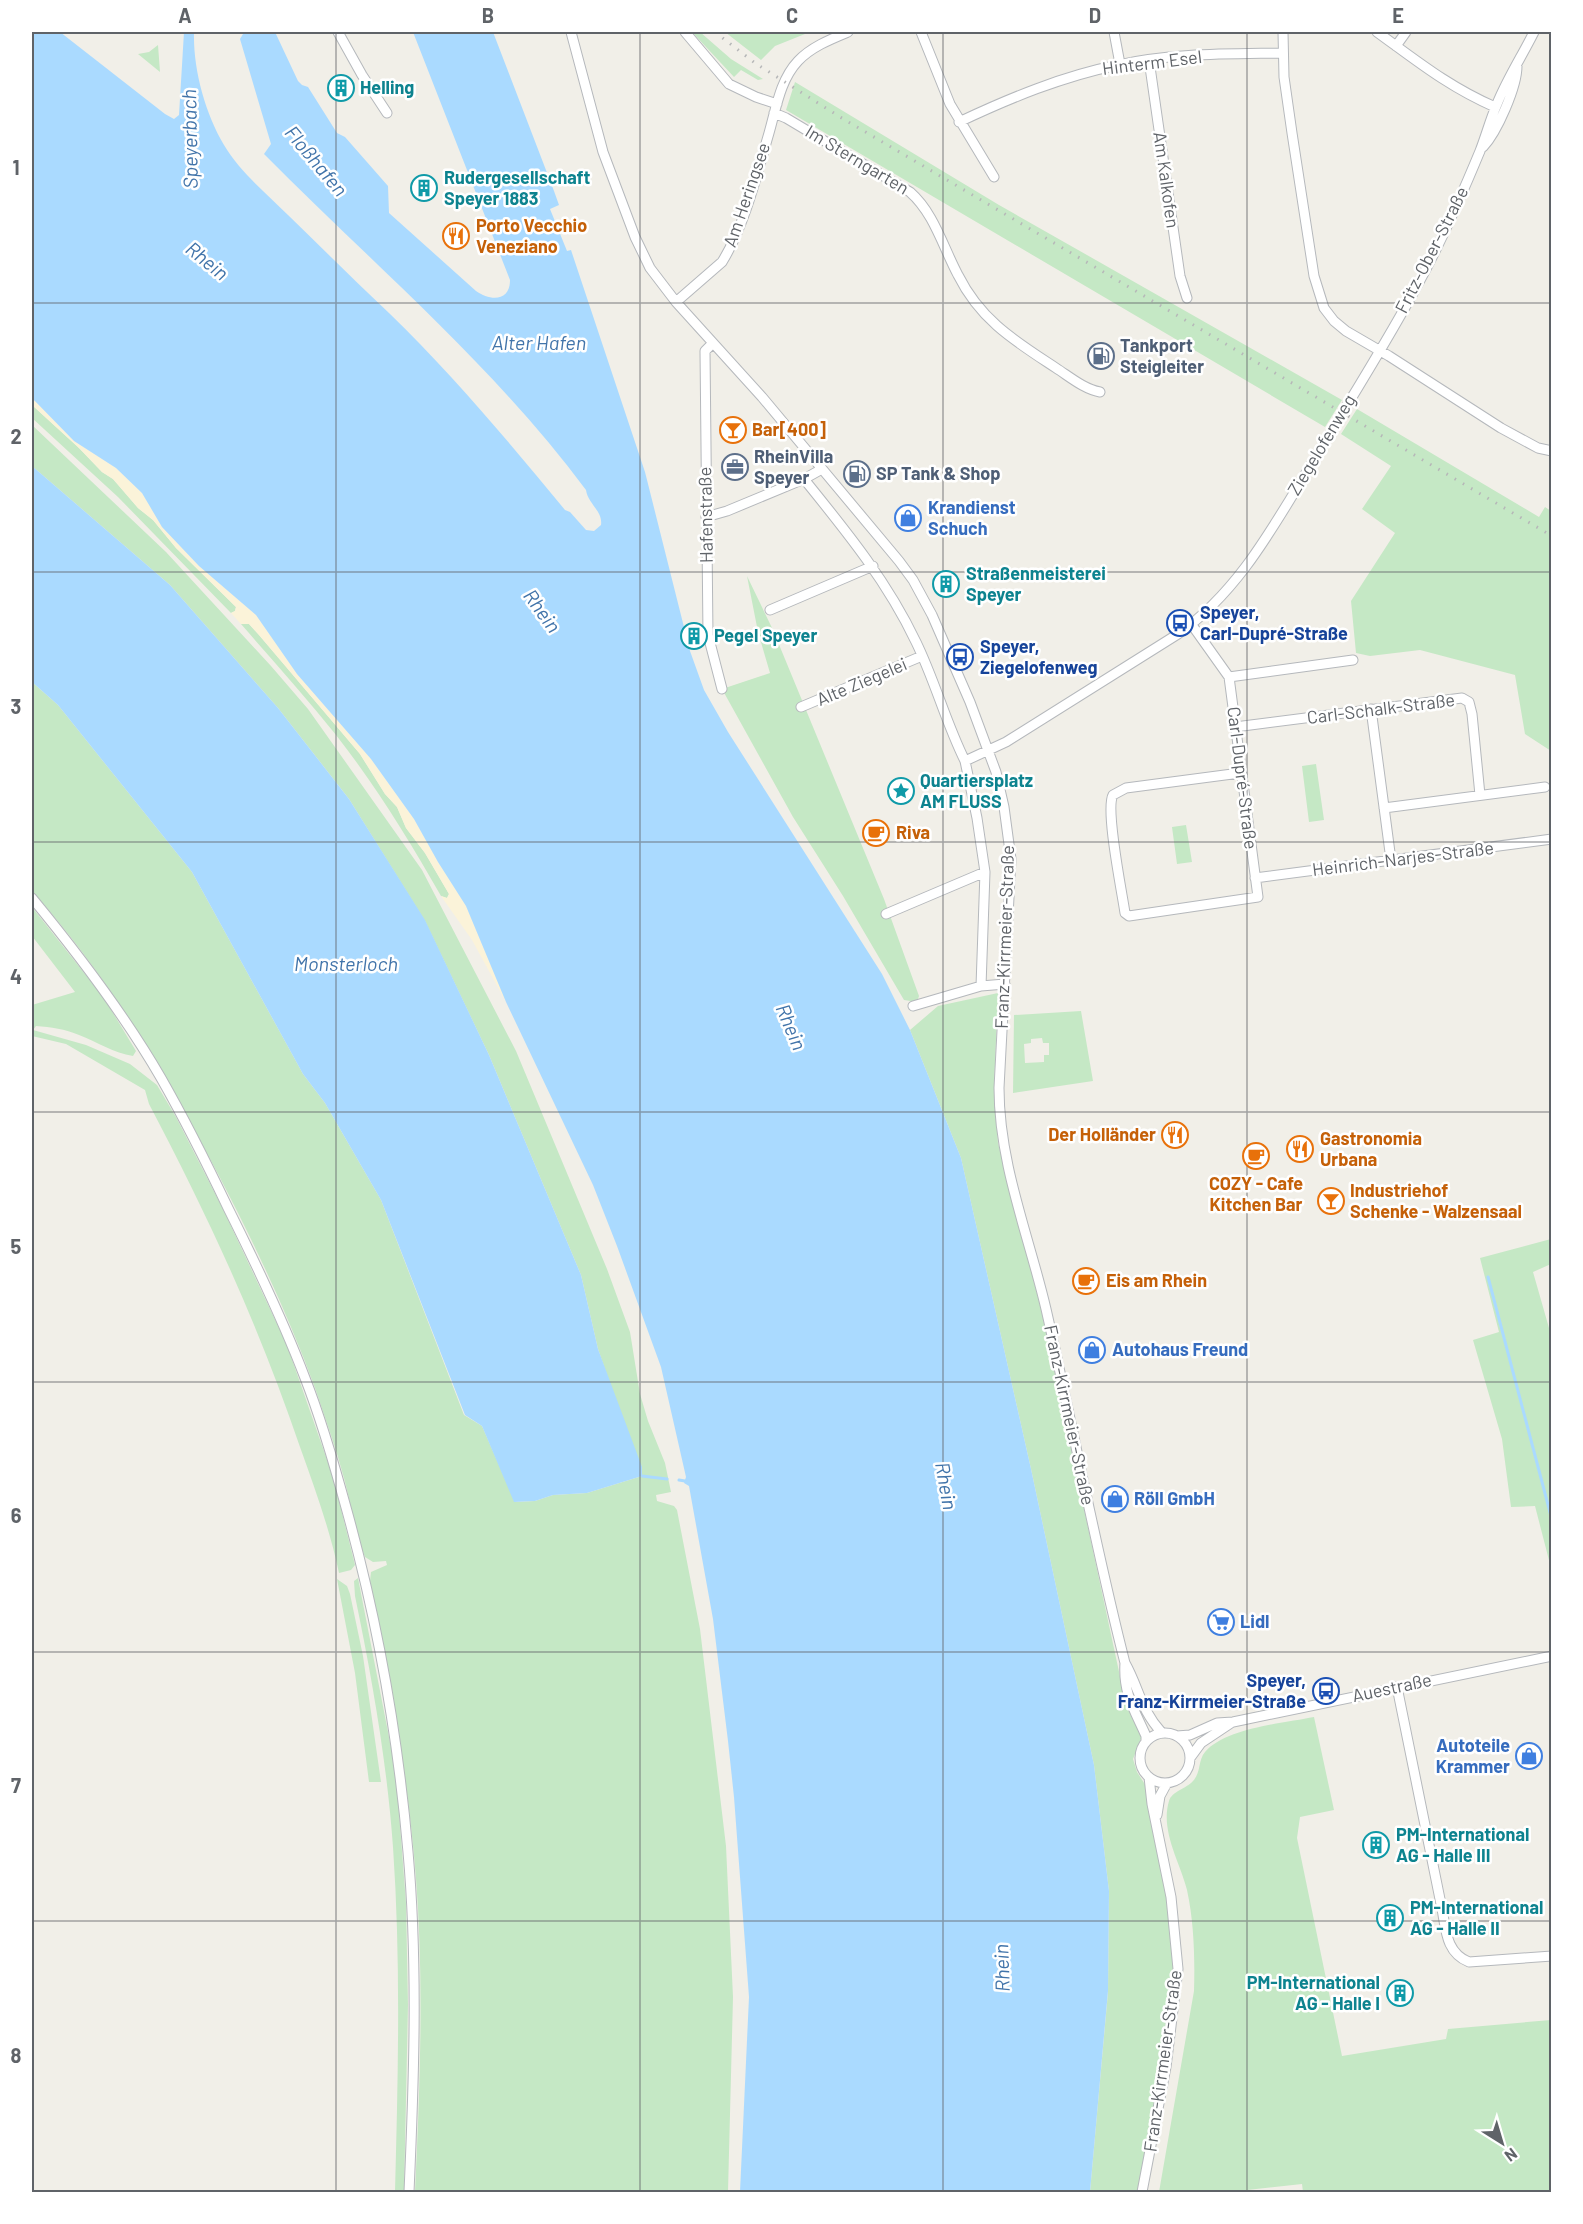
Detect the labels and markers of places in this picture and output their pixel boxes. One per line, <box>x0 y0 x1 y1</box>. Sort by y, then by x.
building icon: Helling <box>326 73 356 103</box>
place label: Helling <box>360 76 414 98</box>
place label: Rudergesellschaft Speyer 1883 <box>444 166 591 209</box>
building icon: Rudergesellschaft Speyer 1883 <box>409 173 439 203</box>
place label: Porto Vecchio Veneziano <box>476 214 587 257</box>
restaurant icon: Porto Vecchio Veneziano <box>441 221 471 251</box>
place label: Tankport Steigleiter <box>1120 334 1204 377</box>
fuel station icon: Tankport Steigleiter <box>1086 341 1116 371</box>
bar icon: Bar[400] <box>718 415 748 445</box>
place label: Bar[400] <box>752 418 826 440</box>
place label: RheinVilla Speyer <box>754 445 833 488</box>
office icon: RheinVilla Speyer <box>720 452 750 482</box>
fuel station icon: SP Tank & Shop <box>842 459 872 489</box>
place label: SP Tank & Shop <box>876 462 1001 484</box>
place label: Krandienst Schuch <box>928 496 1016 539</box>
shop icon: Krandienst Schuch <box>893 503 923 533</box>
place label: Straßenmeisterei Speyer <box>966 562 1106 605</box>
building icon: Straßenmeisterei Speyer <box>931 569 961 599</box>
place label: Speyer, Carl-Dupré-Straße <box>1200 601 1348 644</box>
bus stop icon: Speyer, Carl-Dupré-Straße <box>1165 608 1195 638</box>
building icon: Pegel Speyer <box>679 621 709 651</box>
place label: Pegel Speyer <box>714 624 817 646</box>
place label: Speyer, Ziegelofenweg <box>980 635 1097 678</box>
bus stop icon: Speyer, Ziegelofenweg <box>945 642 975 672</box>
place label: Quartiersplatz AM FLUSS <box>920 769 1033 812</box>
place icon: Quartiersplatz AM FLUSS <box>886 776 916 806</box>
cafe icon: Riva <box>861 818 891 848</box>
place label: Riva <box>896 821 930 843</box>
restaurant icon: Der Holländer <box>1160 1120 1190 1150</box>
place label: Der Holländer <box>1048 1123 1156 1145</box>
place label: Gastronomia Urbana <box>1320 1127 1422 1170</box>
restaurant icon: Gastronomia Urbana <box>1285 1134 1315 1164</box>
cafe icon: COZY - Cafe Kitchen Bar <box>1241 1141 1271 1171</box>
place label: COZY - Cafe Kitchen Bar <box>1209 1172 1303 1215</box>
place label: Industriehof Schenke - Walzensaal <box>1350 1179 1522 1222</box>
bar icon: Industriehof Schenke - Walzensaal <box>1316 1186 1346 1216</box>
cafe icon: Eis am Rhein <box>1071 1266 1101 1296</box>
place label: Eis am Rhein <box>1106 1269 1207 1291</box>
shop icon: Autohaus Freund <box>1077 1335 1107 1365</box>
place label: Autohaus Freund <box>1112 1338 1248 1360</box>
shop icon: Röll GmbH <box>1100 1484 1130 1514</box>
place label: Röll GmbH <box>1134 1487 1215 1509</box>
supermarket icon: Lidl <box>1206 1607 1236 1637</box>
place label: Lidl <box>1240 1610 1269 1632</box>
place label: Speyer, Franz-Kirrmeier-Straße <box>1118 1669 1306 1712</box>
bus stop icon: Speyer, Franz-Kirrmeier-Straße <box>1311 1676 1341 1706</box>
place label: Autoteile Krammer <box>1436 1734 1510 1777</box>
shop icon: Autoteile Krammer <box>1514 1741 1544 1771</box>
place label: PM-International AG - Halle III <box>1396 1823 1529 1866</box>
building icon: PM-International AG - Halle III <box>1361 1830 1391 1860</box>
place label: PM-International AG - Halle II <box>1410 1896 1543 1939</box>
building icon: PM-International AG - Halle II <box>1375 1903 1405 1933</box>
place label: PM-International AG - Halle I <box>1247 1971 1380 2014</box>
building icon: PM-International AG - Halle I <box>1385 1978 1415 2008</box>

